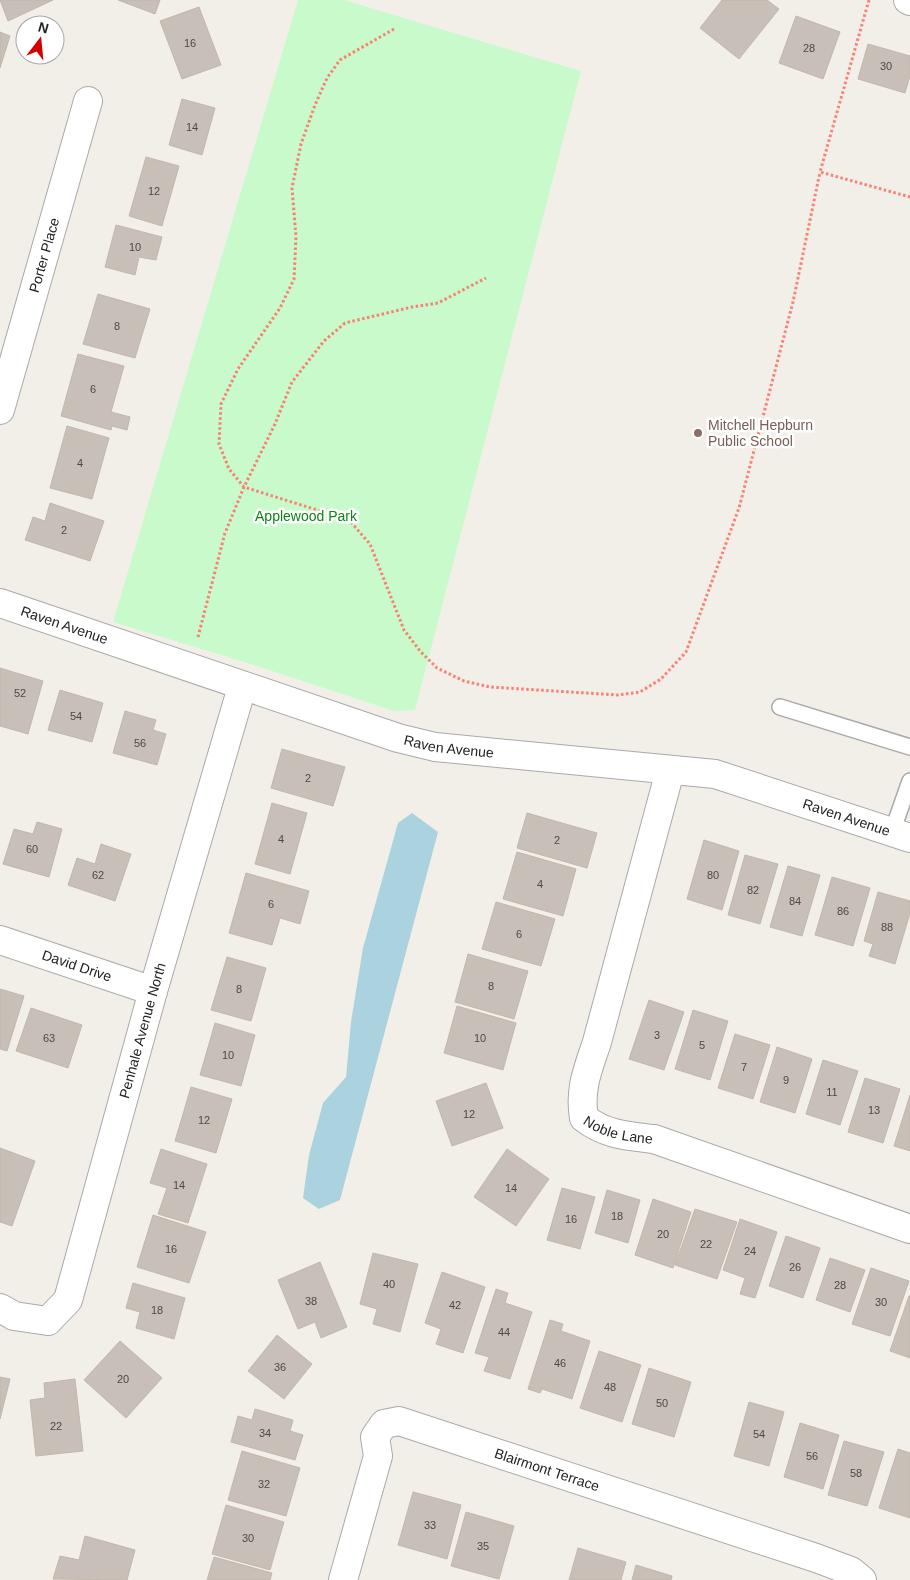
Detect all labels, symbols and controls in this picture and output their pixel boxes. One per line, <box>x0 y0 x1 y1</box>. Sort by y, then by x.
north arrow <box>15 15 65 65</box>
text: N <box>37 18 51 37</box>
house number: 16 <box>184 37 196 49</box>
house number: 28 <box>803 42 815 54</box>
house number: 30 <box>880 60 892 72</box>
house number: 14 <box>186 121 198 133</box>
house number: 12 <box>148 185 160 197</box>
street label: Porter Place <box>26 216 62 294</box>
house number: 10 <box>129 241 141 253</box>
house number: 8 <box>114 320 120 332</box>
house number: 6 <box>90 383 96 395</box>
place label: Mitchell Hepburn Public School <box>708 417 813 449</box>
marker: Mitchell Hepburn Public School <box>692 427 704 439</box>
house number: 4 <box>77 457 83 469</box>
park label: Applewood Park <box>255 508 358 524</box>
house number: 2 <box>61 524 67 536</box>
street label: Raven Avenue <box>19 603 110 647</box>
house number: 52 <box>14 687 26 699</box>
house number: 54 <box>70 710 82 722</box>
street label: Raven Avenue <box>402 732 495 761</box>
house number: 56 <box>134 737 146 749</box>
house number: 2 <box>305 772 311 784</box>
street label: Raven Avenue <box>801 795 892 839</box>
house number: 4 <box>278 833 284 845</box>
house number: 2 <box>554 834 560 846</box>
house number: 60 <box>26 843 38 855</box>
house number: 62 <box>92 869 104 881</box>
house number: 80 <box>707 869 719 881</box>
house number: 4 <box>537 878 543 890</box>
house number: 82 <box>747 884 759 896</box>
house number: 84 <box>789 895 801 907</box>
house number: 6 <box>268 898 274 910</box>
house number: 86 <box>837 905 849 917</box>
house number: 88 <box>881 921 893 933</box>
house number: 6 <box>516 928 522 940</box>
street label: David Drive <box>40 947 114 985</box>
street label: Penhale Avenue North <box>116 961 169 1100</box>
house number: 8 <box>488 980 494 992</box>
house number: 8 <box>236 983 242 995</box>
house number: 3 <box>654 1029 660 1041</box>
house number: 63 <box>43 1032 55 1044</box>
house number: 10 <box>474 1032 486 1044</box>
house number: 5 <box>699 1039 705 1051</box>
house number: 10 <box>222 1049 234 1061</box>
house number: 7 <box>741 1061 747 1073</box>
house number: 9 <box>783 1074 789 1086</box>
house number: 11 <box>826 1086 838 1098</box>
house number: 13 <box>868 1104 880 1116</box>
house number: 12 <box>463 1108 475 1120</box>
street label: Noble Lane <box>581 1112 654 1147</box>
house number: 12 <box>198 1114 210 1126</box>
house number: 14 <box>173 1179 185 1191</box>
house number: 14 <box>505 1182 517 1194</box>
house number: 18 <box>611 1210 623 1222</box>
house number: 16 <box>565 1213 577 1225</box>
house number: 20 <box>657 1228 669 1240</box>
house number: 22 <box>700 1238 712 1250</box>
house number: 16 <box>165 1243 177 1255</box>
house number: 24 <box>744 1245 756 1257</box>
house number: 26 <box>789 1261 801 1273</box>
house number: 40 <box>383 1278 395 1290</box>
house number: 28 <box>834 1279 846 1291</box>
house number: 38 <box>305 1295 317 1307</box>
house number: 30 <box>875 1296 887 1308</box>
house number: 42 <box>449 1299 461 1311</box>
house number: 18 <box>151 1304 163 1316</box>
house number: 44 <box>498 1326 510 1338</box>
house number: 46 <box>554 1357 566 1369</box>
house number: 36 <box>274 1361 286 1373</box>
house number: 20 <box>117 1373 129 1385</box>
house number: 48 <box>604 1381 616 1393</box>
house number: 50 <box>656 1397 668 1409</box>
house number: 22 <box>50 1420 62 1432</box>
house number: 34 <box>259 1427 271 1439</box>
house number: 54 <box>753 1428 765 1440</box>
street label: Blairmont Terrace <box>492 1445 602 1494</box>
house number: 56 <box>806 1450 818 1462</box>
house number: 58 <box>850 1467 862 1479</box>
house number: 32 <box>258 1478 270 1490</box>
house number: 33 <box>424 1519 436 1531</box>
house number: 30 <box>242 1532 254 1544</box>
house number: 35 <box>477 1540 489 1552</box>

